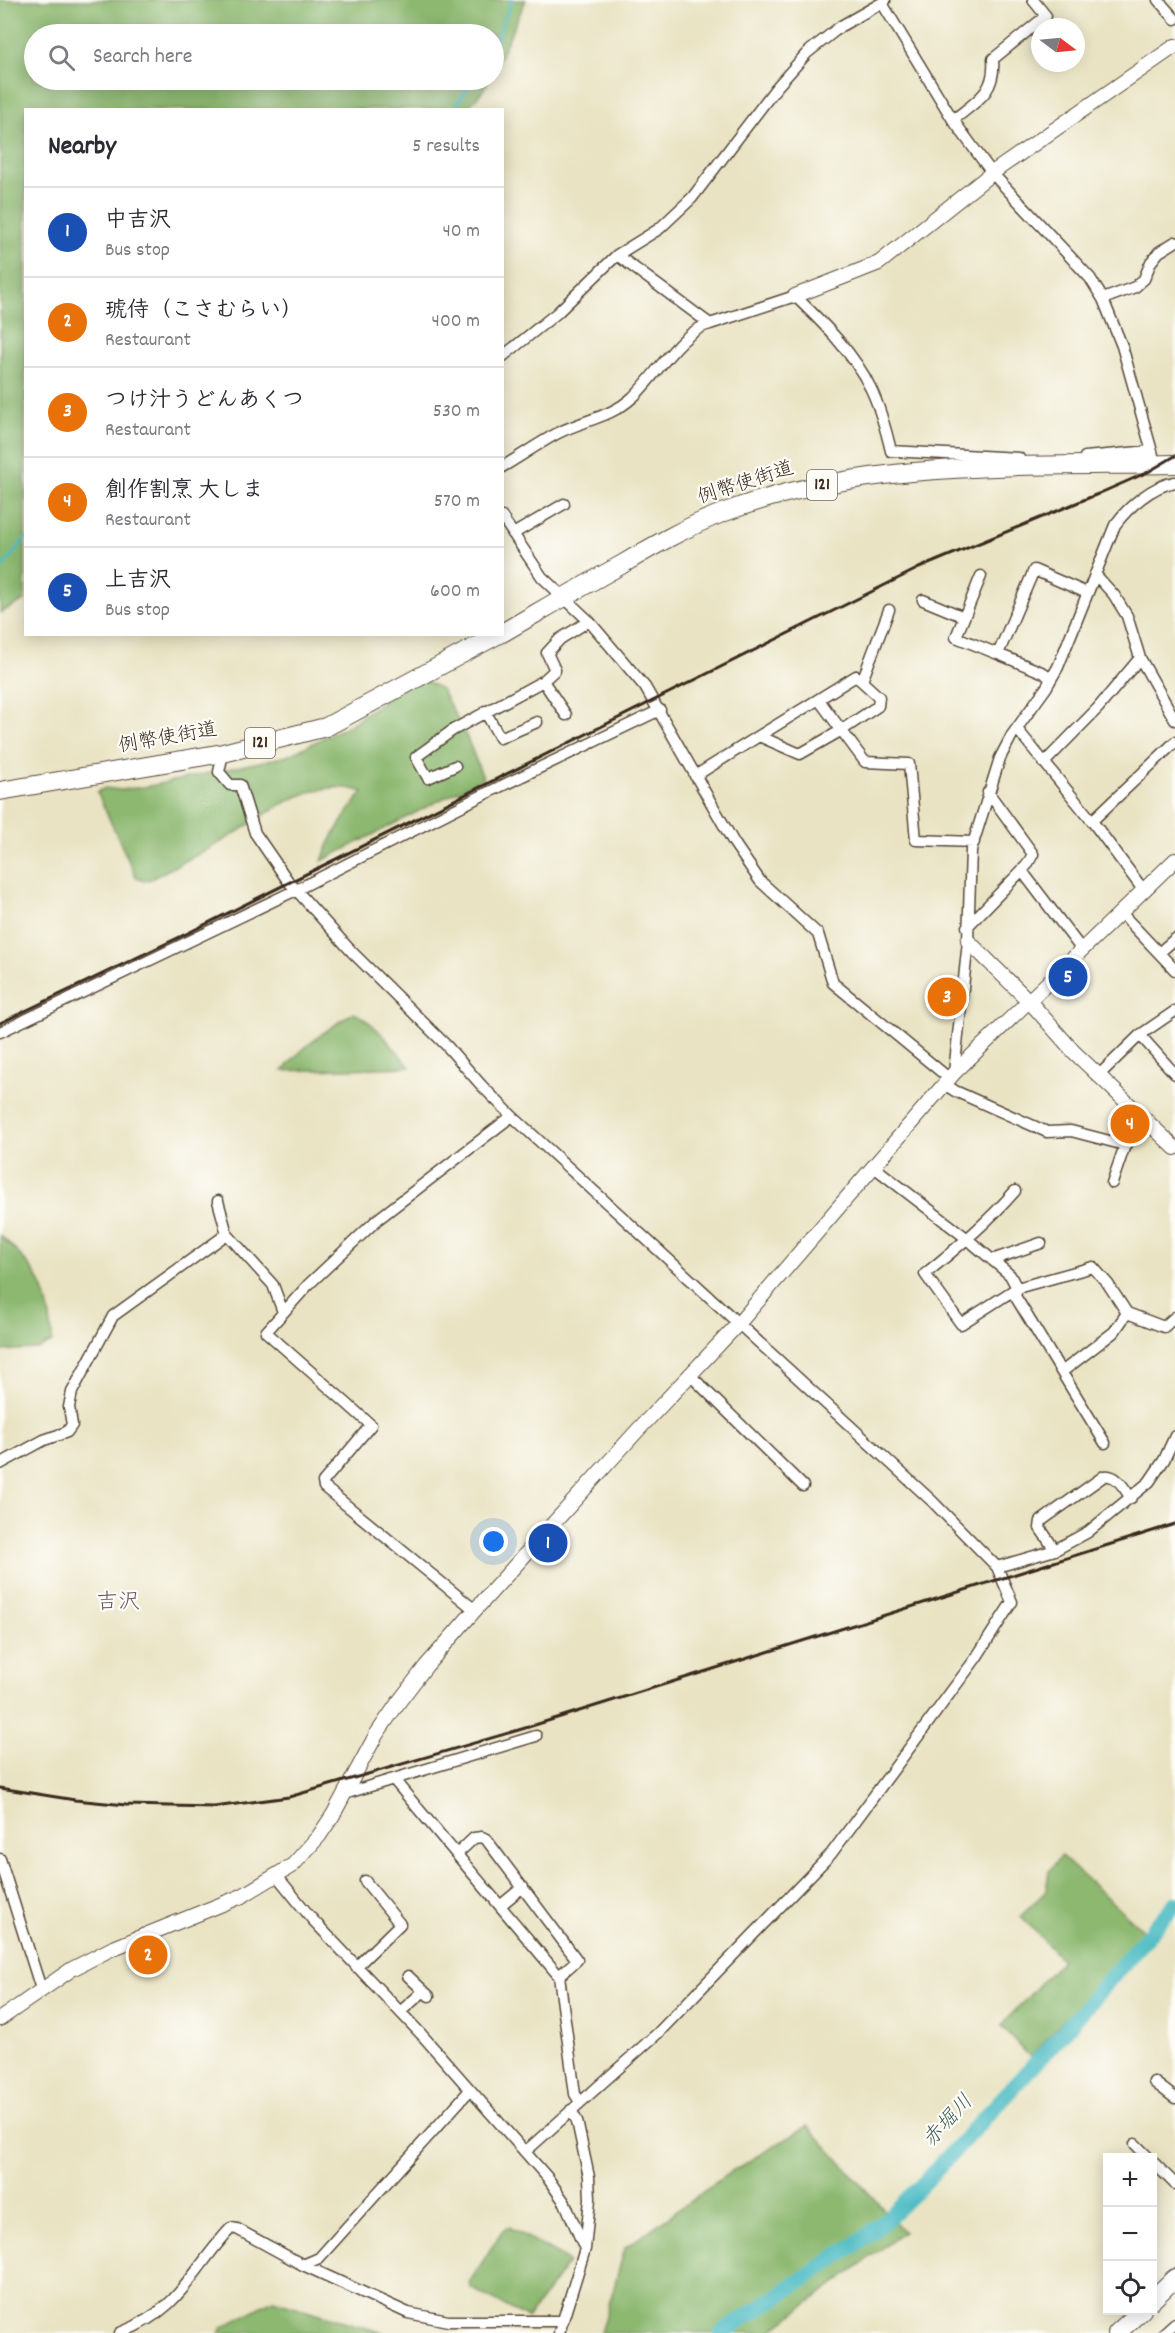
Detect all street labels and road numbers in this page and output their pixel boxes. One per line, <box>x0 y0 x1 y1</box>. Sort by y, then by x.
street label: 例幣使街道 <box>694 455 798 513</box>
road number: 121 <box>807 470 837 500</box>
street label: 例幣使街道 <box>116 717 220 761</box>
road number: 121 <box>245 728 275 758</box>

